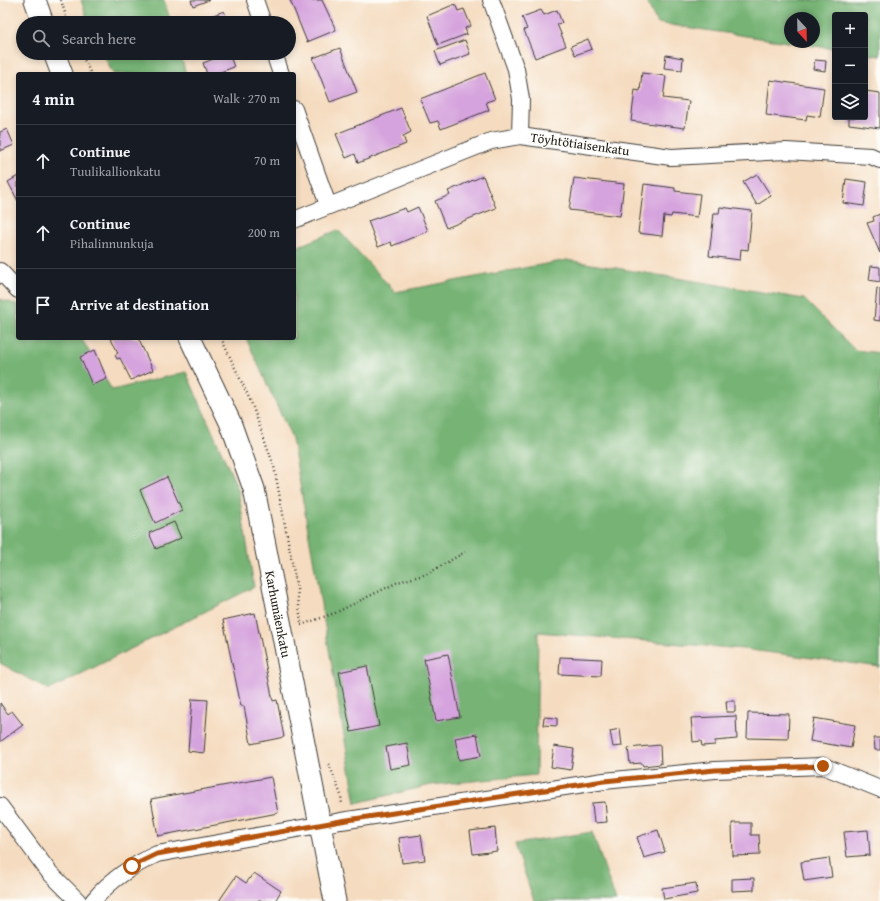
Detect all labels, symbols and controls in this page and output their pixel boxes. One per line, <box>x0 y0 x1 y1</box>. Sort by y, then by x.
north arrow <box>784 12 820 48</box>
map controls <box>832 12 868 120</box>
button: + <box>832 12 868 48</box>
search box <box>16 16 296 60</box>
icon: search <box>30 27 52 49</box>
text: Search here <box>62 28 136 49</box>
button: − <box>832 48 868 84</box>
button: layers <box>832 84 868 120</box>
text: 4 min <box>32 86 74 111</box>
text: Walk · 270 m <box>213 89 280 108</box>
street label: Töyhtötiaisenkatu <box>529 128 631 160</box>
text: Continue <box>70 141 131 162</box>
icon: ahead <box>32 150 54 172</box>
text: 70 m <box>254 151 280 170</box>
text: Tuulikallionkatu <box>70 162 161 181</box>
text: Continue <box>70 213 131 234</box>
icon: ahead <box>32 222 54 244</box>
text: 200 m <box>248 223 280 242</box>
text: Pihalinnunkuja <box>70 234 154 253</box>
icon: arrive <box>32 294 54 316</box>
text: Arrive at destination <box>70 294 209 315</box>
street label: Karhumäenkatu <box>260 569 296 659</box>
route end <box>814 757 832 775</box>
route start <box>123 857 141 875</box>

